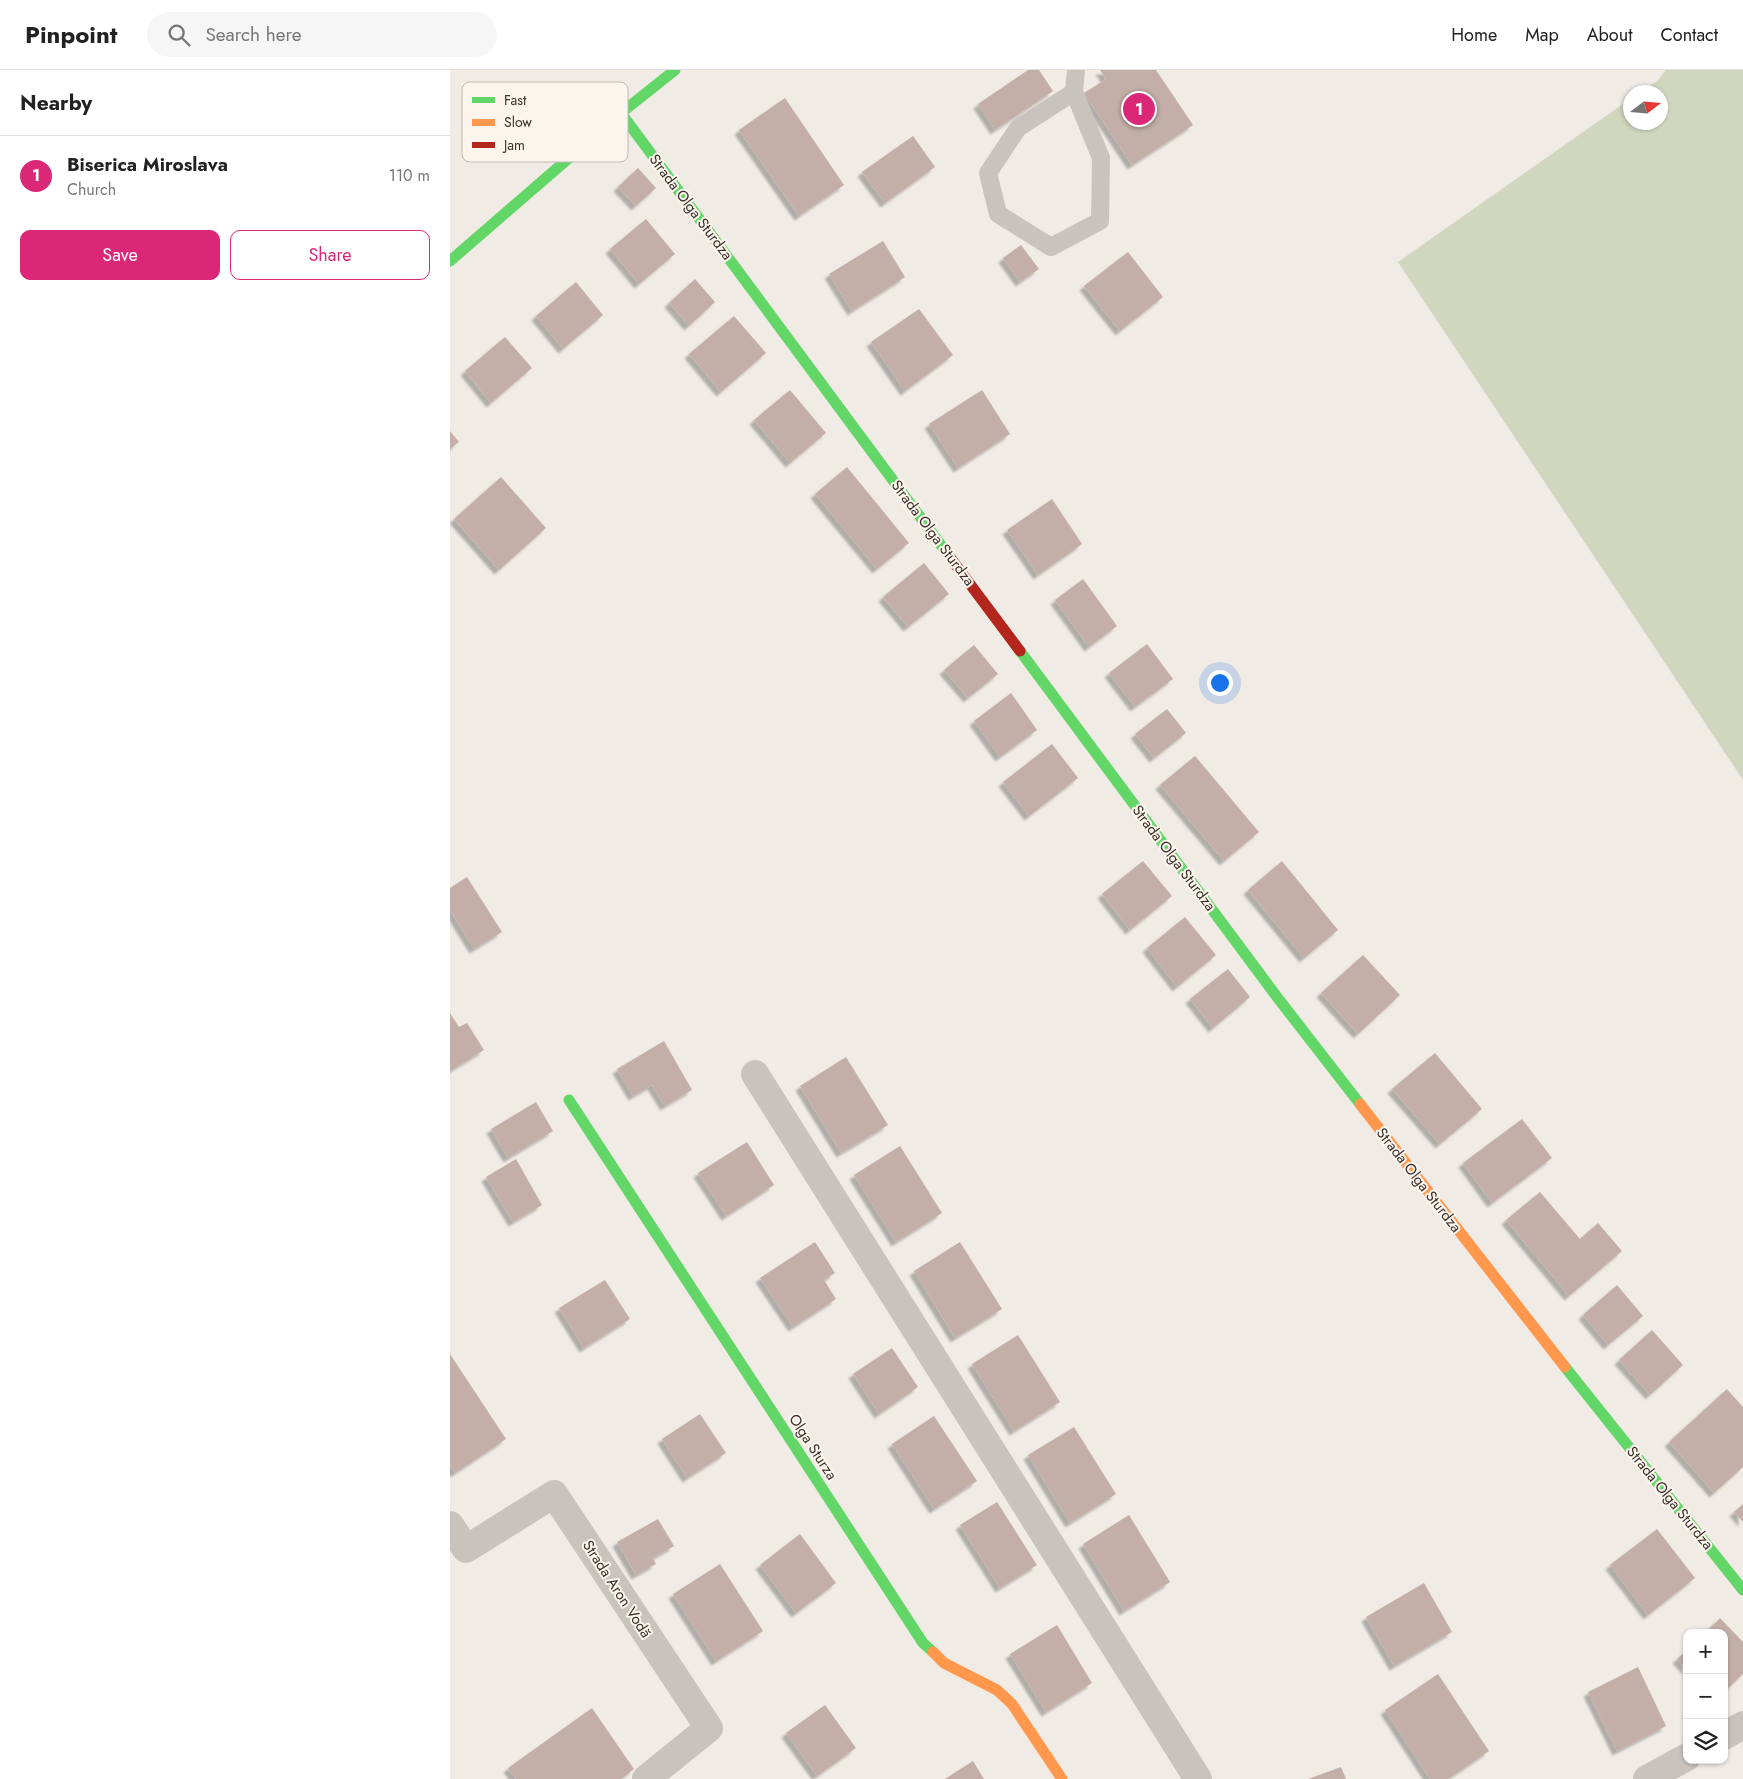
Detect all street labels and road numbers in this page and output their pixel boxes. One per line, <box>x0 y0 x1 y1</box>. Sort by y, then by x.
street label: Strada Olga Sturdza <box>644 149 738 265</box>
street label: Strada Olga Sturdza <box>886 475 980 591</box>
street label: Strada Olga Sturdza <box>1127 800 1221 916</box>
street label: Strada Olga Sturdza <box>1371 1123 1467 1237</box>
street label: Olga Sturza <box>783 1410 843 1484</box>
street label: Strada Olga Sturdza <box>1621 1442 1719 1554</box>
street label: Strada Aron Vodă <box>577 1536 657 1642</box>

